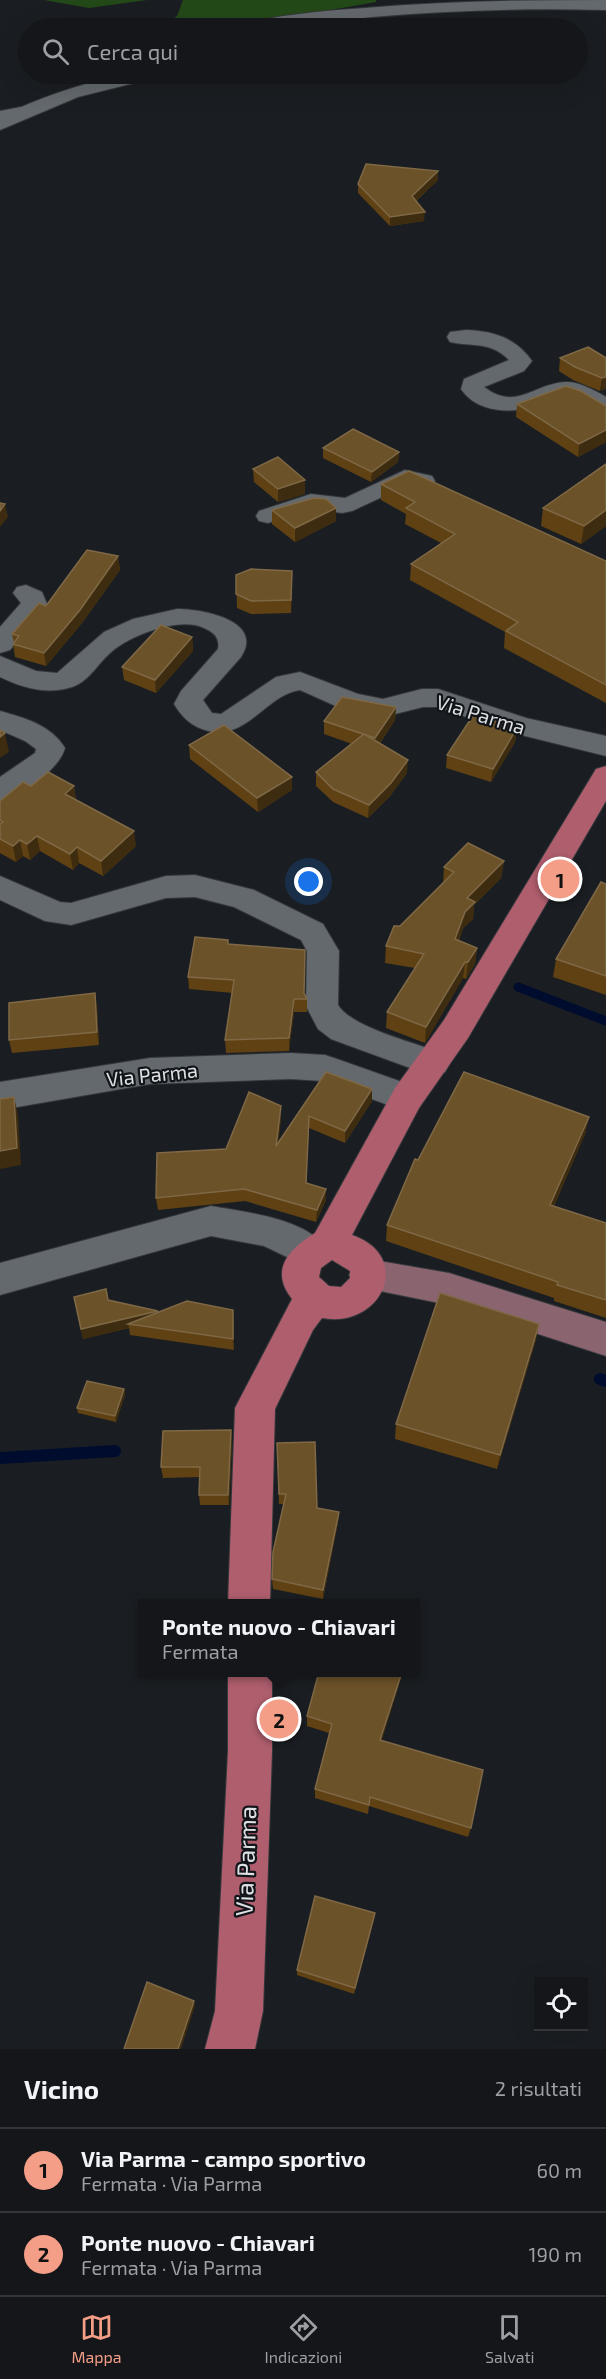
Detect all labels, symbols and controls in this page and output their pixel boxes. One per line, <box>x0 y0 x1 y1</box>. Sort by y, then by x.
search box <box>18 18 588 84</box>
icon: search <box>39 35 72 68</box>
text: Cerca qui <box>87 38 178 64</box>
street label: Via Parma <box>434 689 528 739</box>
pin: 1 <box>540 856 580 902</box>
your location <box>294 867 323 896</box>
street label: Via Parma <box>105 1057 199 1091</box>
popup <box>138 1599 420 1677</box>
text: Ponte nuovo - Chiavari <box>162 1613 396 1639</box>
text: Fermata <box>162 1639 238 1663</box>
pin: 2 <box>260 1696 298 1742</box>
street label: Via Parma <box>229 1805 261 1917</box>
map controls <box>534 1977 588 2031</box>
button: locate <box>534 1977 588 2031</box>
text: Vicino <box>24 2073 99 2104</box>
text: 2 risultati <box>495 2076 582 2100</box>
text: Via Parma - campo sportivo <box>81 2145 366 2171</box>
text: 1 <box>39 2158 48 2182</box>
text: 60 m <box>537 2158 582 2182</box>
text: Fermata · Via Parma <box>81 2171 262 2195</box>
text: Ponte nuovo - Chiavari <box>81 2229 315 2255</box>
text: 2 <box>38 2242 49 2266</box>
text: 190 m <box>529 2242 582 2266</box>
text: Fermata · Via Parma <box>81 2255 262 2279</box>
tab: Mappa <box>71 2311 122 2366</box>
tab: Indicazioni <box>265 2311 342 2366</box>
tab: Salvati <box>485 2311 535 2366</box>

